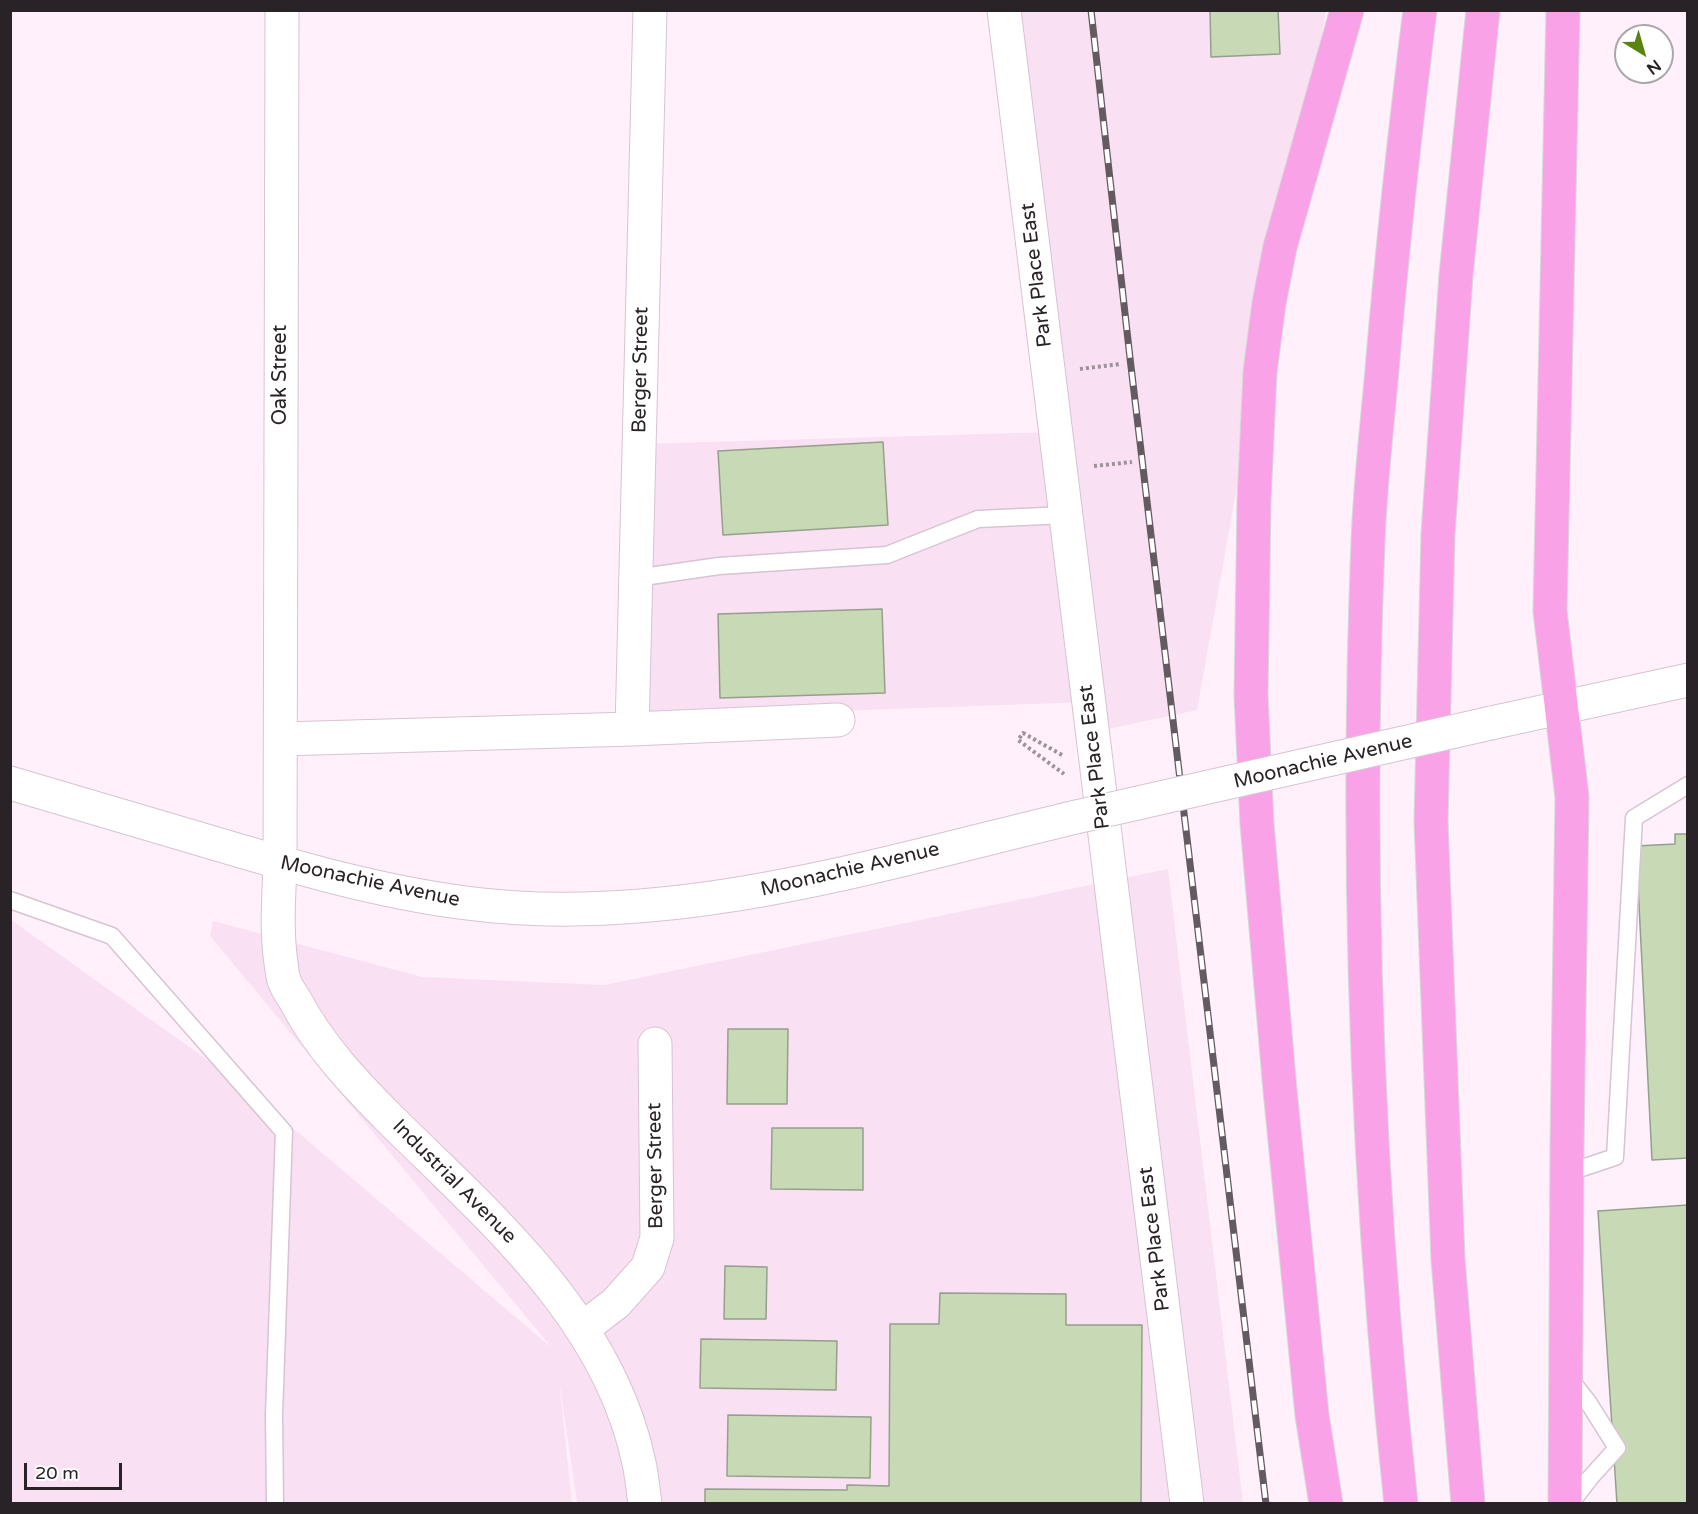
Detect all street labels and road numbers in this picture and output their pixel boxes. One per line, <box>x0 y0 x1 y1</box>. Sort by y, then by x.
street label: Park Place East <box>1016 201 1058 349</box>
street label: Berger Street <box>628 307 654 433</box>
street label: Oak Street <box>269 325 293 425</box>
street label: Park Place East <box>1074 683 1116 831</box>
street label: Moonachie Avenue <box>1231 730 1415 794</box>
street label: Moonachie Avenue <box>758 838 942 902</box>
street label: Moonachie Avenue <box>278 851 462 913</box>
street label: Berger Street <box>643 1103 669 1229</box>
street label: Industrial Avenue <box>387 1115 521 1249</box>
street label: Park Place East <box>1134 1165 1176 1313</box>

